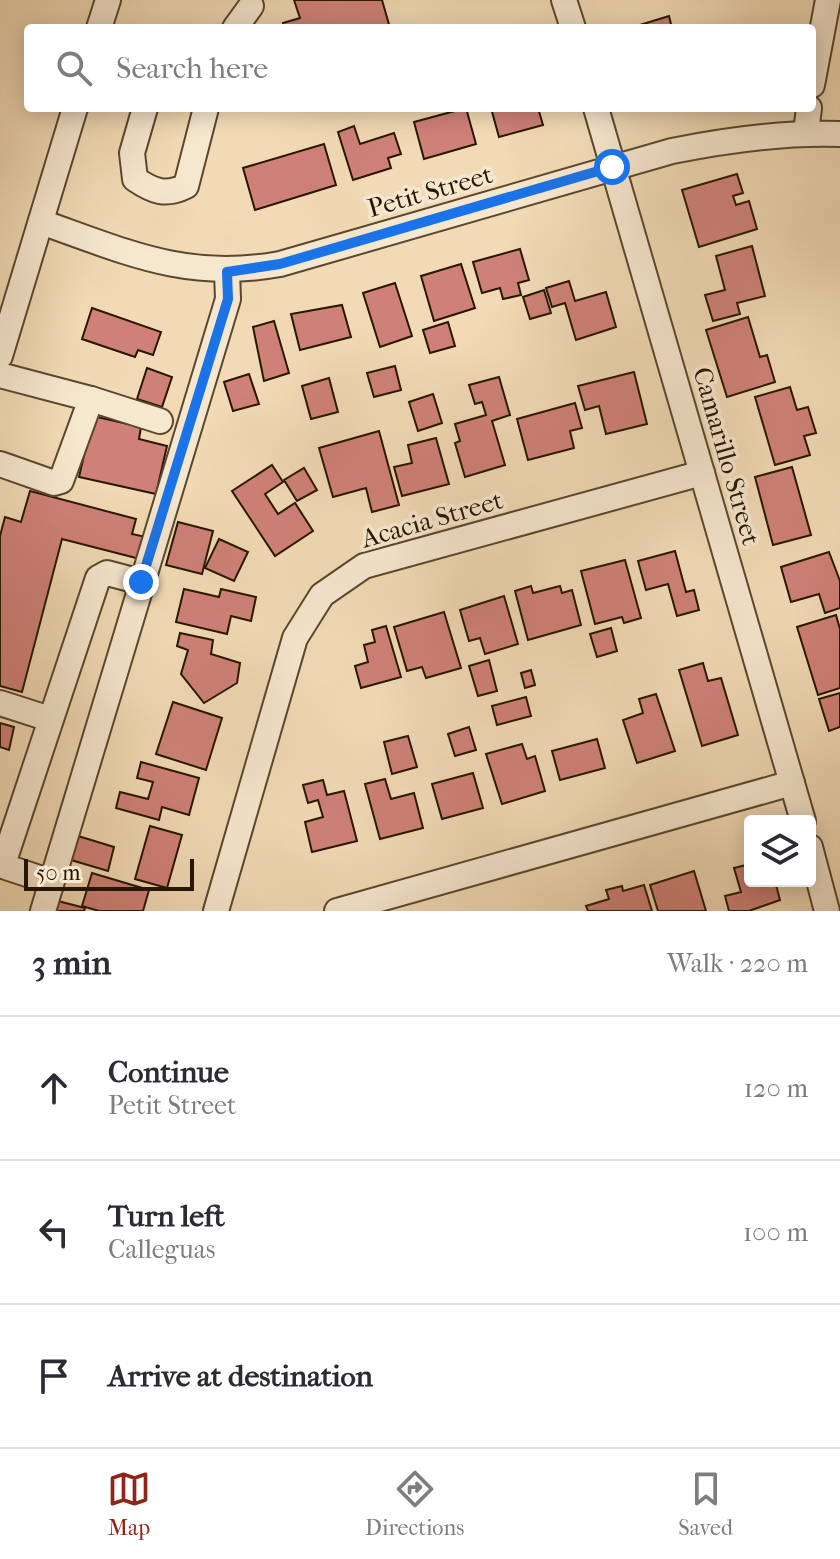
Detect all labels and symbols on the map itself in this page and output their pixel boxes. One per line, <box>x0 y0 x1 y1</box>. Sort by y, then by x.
route start <box>594 149 630 185</box>
street label: Petit Street <box>364 159 497 224</box>
street label: Camarillo Street <box>686 364 767 549</box>
street label: Acacia Street <box>357 484 507 555</box>
route end <box>123 564 159 600</box>
scale bar <box>24 855 194 891</box>

